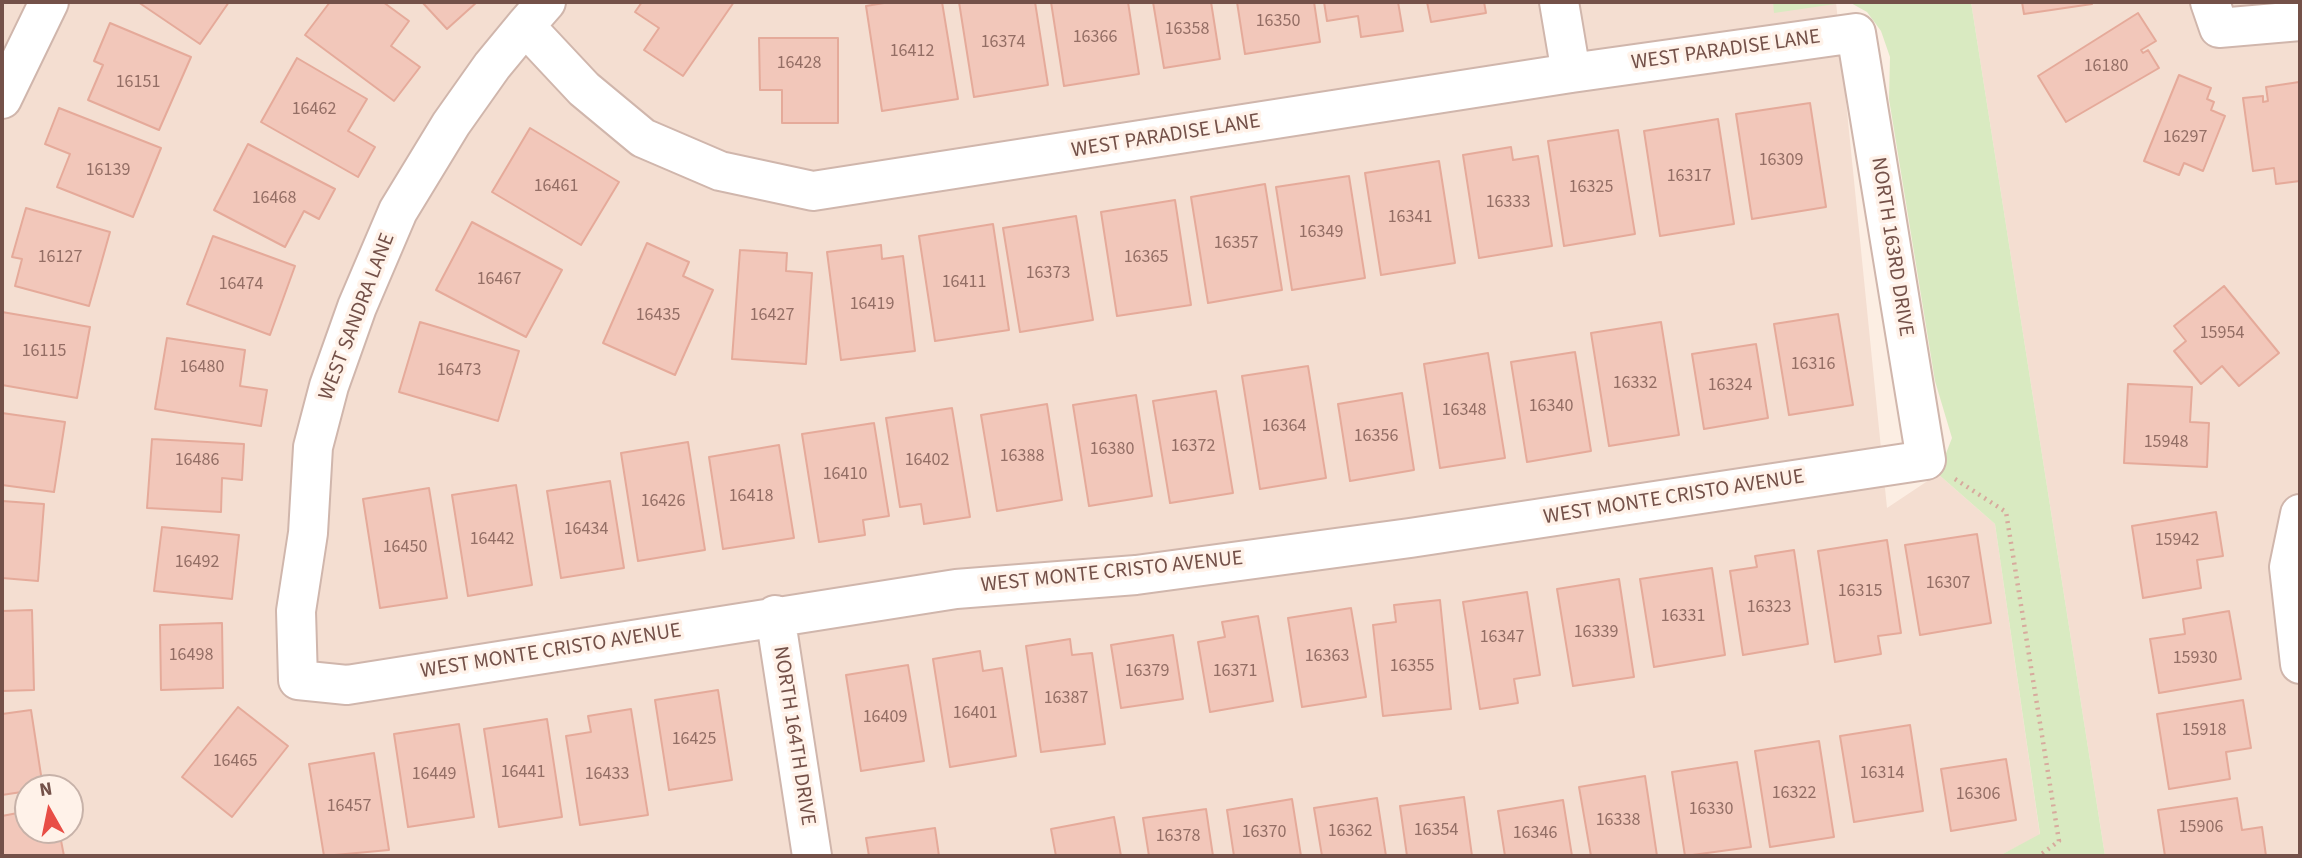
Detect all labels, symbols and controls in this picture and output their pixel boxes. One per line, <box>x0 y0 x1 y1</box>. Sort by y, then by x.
house number: 16350 <box>1256 11 1300 33</box>
house number: 16358 <box>1165 19 1209 41</box>
street label: WEST PARADISE LANE <box>1630 25 1822 77</box>
house number: 16366 <box>1073 27 1117 49</box>
house number: 16374 <box>981 32 1025 54</box>
house number: 16412 <box>890 41 934 63</box>
house number: 16428 <box>777 53 821 75</box>
house number: 16180 <box>2084 56 2128 78</box>
house number: 16151 <box>116 72 160 94</box>
house number: 16462 <box>292 99 336 121</box>
street label: WEST PARADISE LANE <box>1070 110 1262 164</box>
house number: 16297 <box>2163 127 2207 149</box>
house number: 16309 <box>1759 150 1803 172</box>
street label: NORTH 163RD DRIVE <box>1864 156 1918 338</box>
house number: 16139 <box>86 160 130 182</box>
house number: 16317 <box>1667 166 1711 188</box>
house number: 16461 <box>534 176 578 198</box>
house number: 16325 <box>1569 177 1613 199</box>
house number: 16468 <box>252 188 296 210</box>
house number: 16333 <box>1486 192 1530 214</box>
house number: 16341 <box>1388 207 1432 229</box>
house number: 16349 <box>1299 222 1343 244</box>
street label: WEST SANDRA LANE <box>315 230 401 404</box>
house number: 16357 <box>1214 233 1258 255</box>
house number: 16127 <box>38 247 82 269</box>
house number: 16365 <box>1124 247 1168 269</box>
house number: 16373 <box>1026 263 1070 285</box>
house number: 16467 <box>477 269 521 291</box>
house number: 16411 <box>942 272 986 294</box>
house number: 16474 <box>219 274 263 296</box>
house number: 16419 <box>850 294 894 316</box>
house number: 16435 <box>636 305 680 327</box>
house number: 16427 <box>750 305 794 327</box>
house number: 15954 <box>2200 323 2244 345</box>
house number: 16115 <box>22 341 66 363</box>
house number: 16316 <box>1791 354 1835 376</box>
house number: 16480 <box>180 357 224 379</box>
house number: 16473 <box>437 360 481 382</box>
house number: 16332 <box>1613 373 1657 395</box>
house number: 16324 <box>1708 375 1752 397</box>
house number: 16340 <box>1529 396 1573 418</box>
house number: 16348 <box>1442 400 1486 422</box>
house number: 16364 <box>1262 416 1306 438</box>
house number: 16356 <box>1354 426 1398 448</box>
house number: 15948 <box>2144 432 2188 454</box>
house number: 16372 <box>1171 436 1215 458</box>
house number: 16380 <box>1090 439 1134 461</box>
house number: 16388 <box>1000 446 1044 468</box>
house number: 16486 <box>175 450 219 472</box>
house number: 16402 <box>905 450 949 472</box>
house number: 16410 <box>823 464 867 486</box>
street label: WEST MONTE CRISTO AVENUE <box>1542 465 1806 531</box>
house number: 16418 <box>729 486 773 508</box>
house number: 16426 <box>641 491 685 513</box>
house number: 16434 <box>564 519 608 541</box>
house number: 16442 <box>470 529 514 551</box>
house number: 15942 <box>2155 530 2199 552</box>
house number: 16450 <box>383 537 427 559</box>
street label: WEST MONTE CRISTO AVENUE <box>980 547 1244 599</box>
house number: 16492 <box>175 552 219 574</box>
house number: 16307 <box>1926 573 1970 595</box>
house number: 16315 <box>1838 581 1882 603</box>
house number: 16323 <box>1747 597 1791 619</box>
house number: 16331 <box>1661 606 1705 628</box>
street label: WEST MONTE CRISTO AVENUE <box>419 619 683 685</box>
house number: 16339 <box>1574 622 1618 644</box>
house number: 16347 <box>1480 627 1524 649</box>
house number: 16498 <box>169 645 213 667</box>
street label: NORTH 164TH DRIVE <box>766 645 820 827</box>
house number: 16363 <box>1305 646 1349 668</box>
house number: 15930 <box>2173 648 2217 670</box>
house number: 16355 <box>1390 656 1434 678</box>
house number: 16379 <box>1125 661 1169 683</box>
house number: 16371 <box>1213 661 1257 683</box>
house number: 16387 <box>1044 688 1088 710</box>
house number: 16401 <box>953 703 997 725</box>
house number: 16409 <box>863 707 907 729</box>
house number: 15918 <box>2182 720 2226 742</box>
house number: 16425 <box>672 729 716 751</box>
house number: 16465 <box>213 751 257 773</box>
house number: 16441 <box>501 762 545 784</box>
house number: 16314 <box>1860 763 1904 785</box>
house number: 16449 <box>412 764 456 786</box>
house number: 16433 <box>585 764 629 786</box>
north arrow <box>14 774 84 844</box>
text: N <box>38 775 54 804</box>
house number: 16322 <box>1772 783 1816 805</box>
house number: 16306 <box>1956 784 2000 806</box>
house number: 16457 <box>327 796 371 818</box>
house number: 16330 <box>1689 799 1733 821</box>
house number: 16338 <box>1596 810 1640 832</box>
house number: 15906 <box>2179 817 2223 839</box>
house number: 16354 <box>1414 820 1458 842</box>
house number: 16362 <box>1328 821 1372 843</box>
house number: 16370 <box>1242 822 1286 844</box>
house number: 16346 <box>1513 823 1557 845</box>
house number: 16378 <box>1156 826 1200 848</box>

